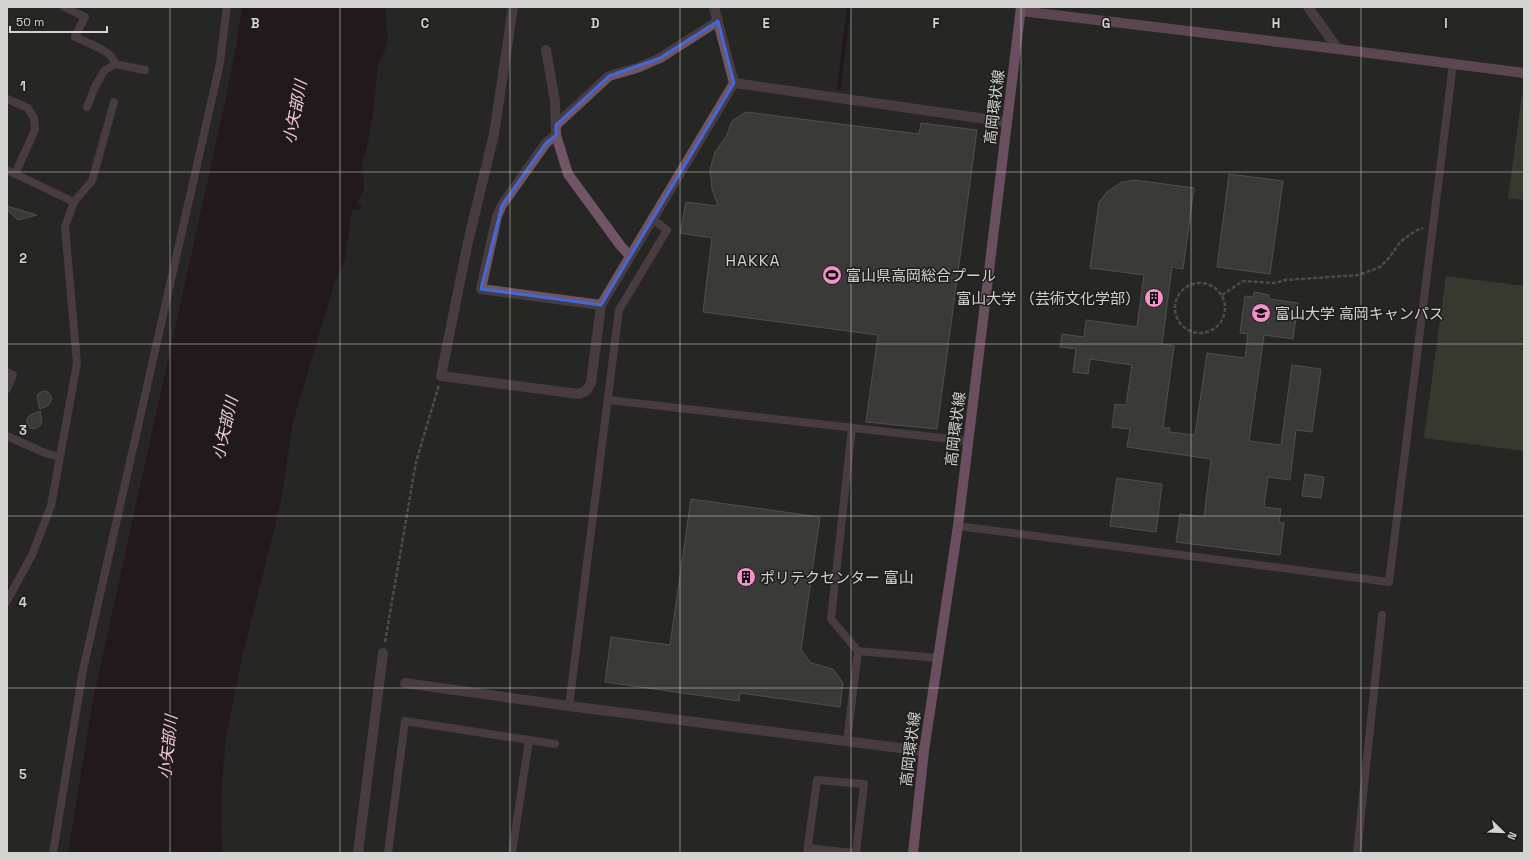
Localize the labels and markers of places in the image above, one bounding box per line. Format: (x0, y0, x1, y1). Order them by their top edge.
sports icon: 富山県高岡総合プール (821, 264, 843, 286)
place label: 富山県高岡総合プール (846, 266, 996, 285)
building icon: 富山大学 （芸術文化学部） (1143, 287, 1165, 309)
place label: 富山大学 （芸術文化学部） (956, 289, 1140, 308)
school or university icon: 富山大学 高岡キャンパス (1250, 302, 1272, 324)
place label: 富山大学 高岡キャンパス (1275, 304, 1444, 323)
building icon: ポリテクセンター 富山 (735, 566, 757, 588)
place label: ポリテクセンター 富山 (760, 568, 914, 587)

